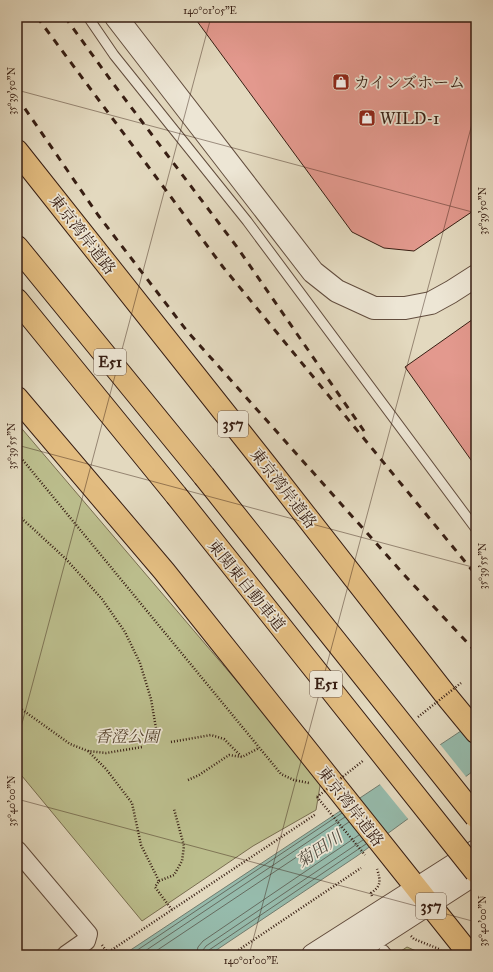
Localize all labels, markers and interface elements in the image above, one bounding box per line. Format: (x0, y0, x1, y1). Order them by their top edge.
text: 140°01'05"E (183, 5, 237, 17)
text: 35°39'50"N (6, 67, 18, 115)
shop icon: カインズホーム (331, 72, 351, 92)
place label: カインズホーム (354, 73, 465, 92)
shop icon: WILD-1 (357, 108, 377, 128)
place label: WILD-1 (380, 109, 439, 128)
text: 35°39'50"N (477, 187, 489, 235)
street label: 東京湾岸道路 (46, 191, 120, 278)
road number: E51 (94, 349, 126, 375)
road number: 357 (218, 411, 248, 437)
text: 35°39'55"N (6, 422, 18, 469)
street label: 東京湾岸道路 (247, 445, 321, 532)
street label: 東関東自動車道 (204, 536, 289, 635)
text: 35°39'55"N (477, 542, 489, 589)
road number: E51 (310, 671, 342, 697)
park label: 香澄公園 (95, 727, 162, 746)
street label: 東京湾岸道路 (314, 763, 388, 850)
text: 35°40'00"N (6, 775, 18, 826)
water label: 菊田川 (292, 825, 348, 872)
road number: 357 (416, 893, 446, 919)
text: 35°40'00"N (477, 895, 489, 946)
text: 140°01'00"E (224, 955, 278, 967)

